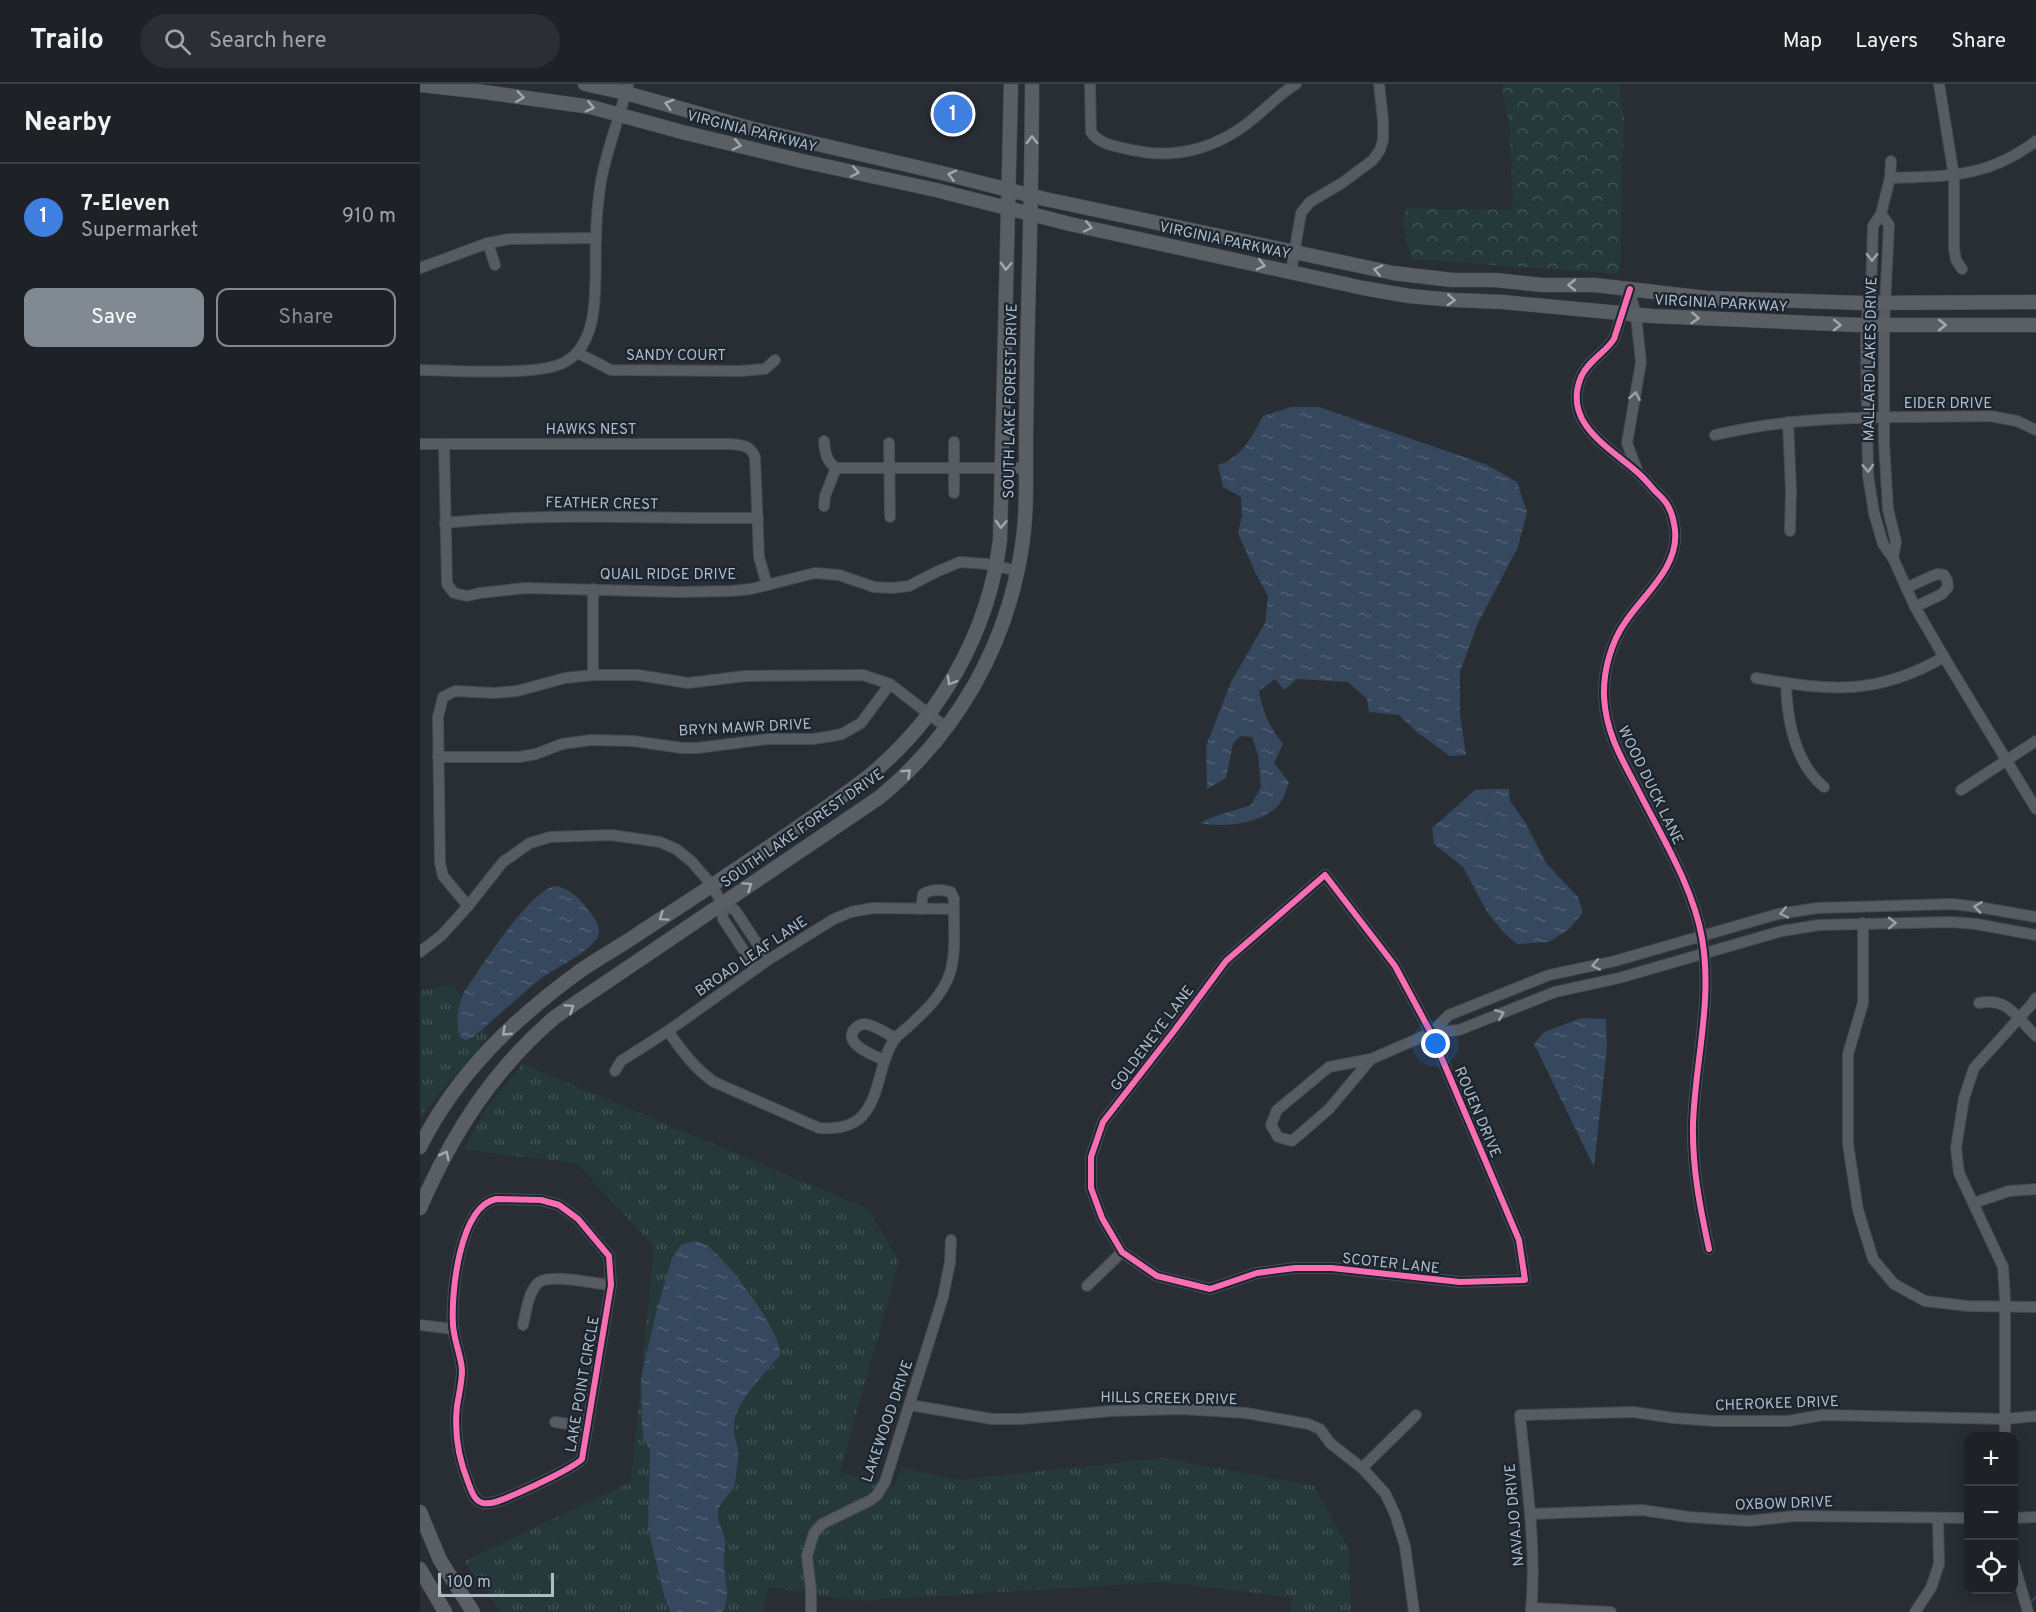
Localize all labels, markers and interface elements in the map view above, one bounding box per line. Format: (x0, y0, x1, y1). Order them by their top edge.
search box (140, 14, 560, 68)
text: Trailo (30, 23, 104, 59)
icon: search (161, 25, 194, 58)
text: Search here (209, 28, 326, 55)
text: Map (1783, 28, 1822, 55)
text: Layers (1855, 28, 1918, 55)
text: Share (1951, 28, 2006, 55)
one-way arrow (515, 91, 524, 103)
pin: 1 (934, 92, 972, 136)
one-way arrow (664, 99, 674, 112)
one-way arrow (584, 100, 594, 113)
text: Nearby (24, 107, 112, 140)
street label: VIRGINIA PARKWAY (684, 107, 819, 158)
one-way arrow (1026, 135, 1038, 144)
one-way arrow (731, 138, 741, 151)
one-way arrow (850, 165, 860, 178)
one-way arrow (947, 170, 957, 183)
text: 7-Eleven (81, 191, 170, 218)
text: 1 (40, 204, 48, 230)
text: 910 m (342, 204, 396, 230)
text: Supermarket (81, 218, 198, 244)
street label: VIRGINIA PARKWAY (1157, 218, 1292, 265)
one-way arrow (1083, 220, 1093, 233)
one-way arrow (1866, 253, 1878, 262)
one-way arrow (1255, 258, 1265, 271)
one-way arrow (1000, 262, 1013, 271)
one-way arrow (1373, 264, 1383, 277)
street label: MALLARD LAKES DRIVE (1861, 276, 1882, 442)
one-way arrow (1567, 279, 1576, 291)
button: Save (24, 288, 204, 347)
button: Share (216, 288, 396, 347)
street label: VIRGINIA PARKWAY (1654, 292, 1789, 318)
one-way arrow (1447, 293, 1456, 306)
street label: SOUTH LAKE FOREST DRIVE (1000, 303, 1023, 499)
one-way arrow (1690, 311, 1699, 324)
one-way arrow (1833, 319, 1842, 331)
one-way arrow (1938, 319, 1947, 331)
street label: SANDY COURT (626, 347, 726, 366)
one-way arrow (1628, 391, 1641, 401)
street label: EIDER DRIVE (1904, 395, 1992, 414)
street label: HAWKS NEST (546, 421, 636, 440)
one-way arrow (1861, 463, 1874, 472)
street label: FEATHER CREST (545, 494, 659, 515)
one-way arrow (995, 520, 1007, 529)
street label: QUAIL RIDGE DRIVE (600, 566, 736, 585)
one-way arrow (947, 675, 959, 685)
street label: BRYN MAWR DRIVE (678, 716, 812, 741)
street label: WOOD DUCK LANE (1613, 723, 1687, 848)
street label: SOUTH LAKE FOREST DRIVE (717, 765, 888, 893)
one-way arrow (900, 769, 910, 780)
one-way arrow (741, 882, 752, 893)
one-way arrow (1974, 901, 1983, 914)
one-way arrow (1779, 906, 1789, 919)
one-way arrow (659, 910, 670, 921)
street label: BROAD LEAF LANE (692, 913, 811, 1002)
one-way arrow (1888, 917, 1897, 929)
one-way arrow (1591, 958, 1601, 971)
street label: GOLDENEYE LANE (1107, 982, 1199, 1096)
one-way arrow (563, 1004, 574, 1015)
one-way arrow (1494, 1009, 1505, 1021)
one-way arrow (502, 1025, 512, 1036)
your location (1421, 1029, 1450, 1058)
street label: ROUEN DRIVE (1449, 1064, 1504, 1161)
one-way arrow (438, 1151, 449, 1162)
street label: SCOTER LANE (1341, 1250, 1441, 1279)
street label: LAKE POINT CIRCLE (562, 1315, 605, 1454)
street label: LAKEWOOD DRIVE (859, 1358, 918, 1485)
street label: HILLS CREEK DRIVE (1100, 1389, 1238, 1410)
street label: CHEROKEE DRIVE (1715, 1393, 1839, 1416)
map controls (1964, 1432, 2018, 1594)
button: + (1964, 1432, 2018, 1486)
street label: NAVAJO DRIVE (1502, 1463, 1529, 1567)
button: − (1964, 1486, 2018, 1540)
street label: OXBOW DRIVE (1735, 1493, 1833, 1516)
button: locate (1964, 1540, 2018, 1594)
scale bar (438, 1570, 554, 1598)
text: 100 m (447, 1573, 491, 1593)

